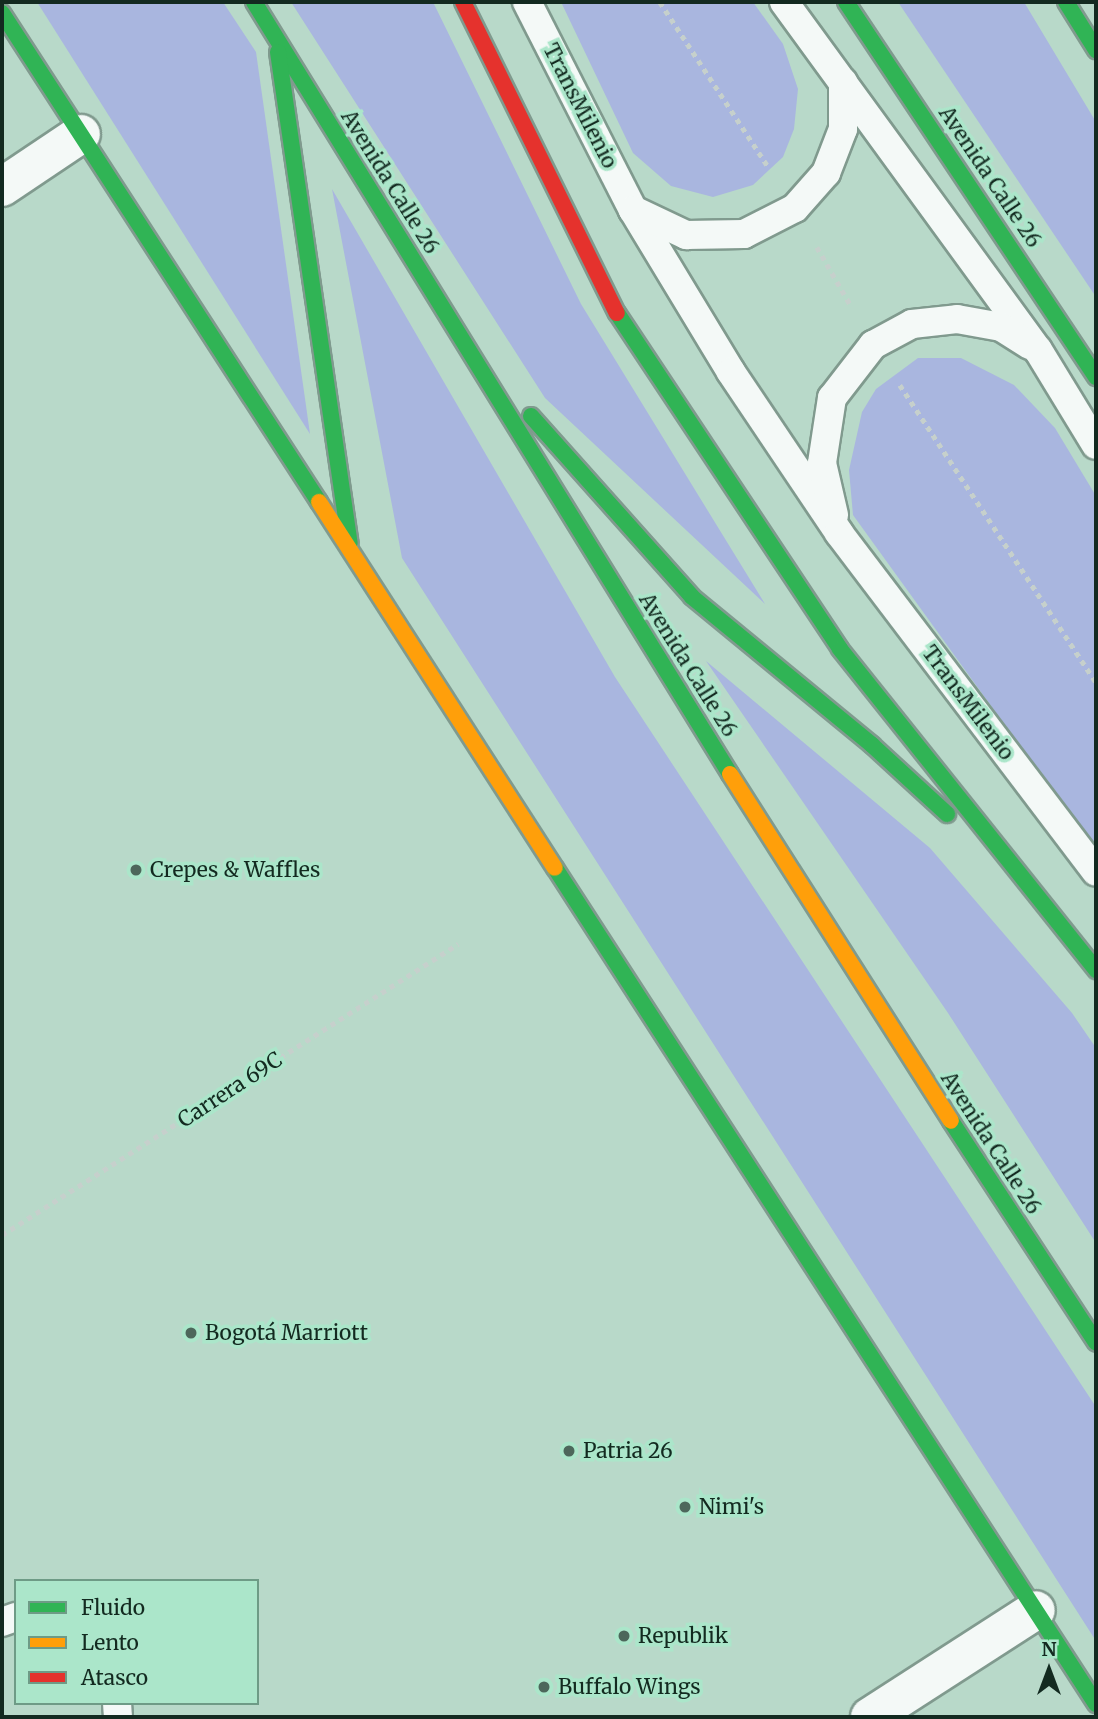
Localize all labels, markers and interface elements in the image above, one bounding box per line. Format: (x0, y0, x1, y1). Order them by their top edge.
street label: TransMilenio (538, 39, 622, 173)
street label: Avenida Calle 26 (933, 102, 1047, 252)
street label: Avenida Calle 26 (336, 105, 444, 259)
street label: Avenida Calle 26 (634, 588, 742, 742)
street label: TransMilenio (917, 641, 1019, 765)
place label: Crepes & Waffles (150, 857, 320, 883)
marker: Crepes & Waffles (128, 862, 144, 878)
street label: Carrera 69C (173, 1047, 287, 1133)
street label: Avenida Calle 26 (936, 1067, 1046, 1219)
place label: Bogotá Marriott (205, 1320, 368, 1346)
marker: Bogotá Marriott (183, 1325, 199, 1341)
place label: Patria 26 (583, 1438, 673, 1464)
marker: Patria 26 (561, 1443, 577, 1459)
place label: Nimi's (699, 1494, 764, 1520)
marker: Nimi's (677, 1499, 693, 1515)
legend (14, 1579, 259, 1705)
text: Fluido (81, 1594, 145, 1621)
place label: Republik (638, 1623, 728, 1649)
marker: Republik (616, 1628, 632, 1644)
text: Lento (81, 1629, 139, 1656)
north arrow (1014, 1635, 1084, 1705)
text: N (1041, 1637, 1057, 1661)
text: Atasco (81, 1664, 148, 1691)
place label: Buffalo Wings (558, 1674, 701, 1700)
marker: Buffalo Wings (536, 1679, 552, 1695)

